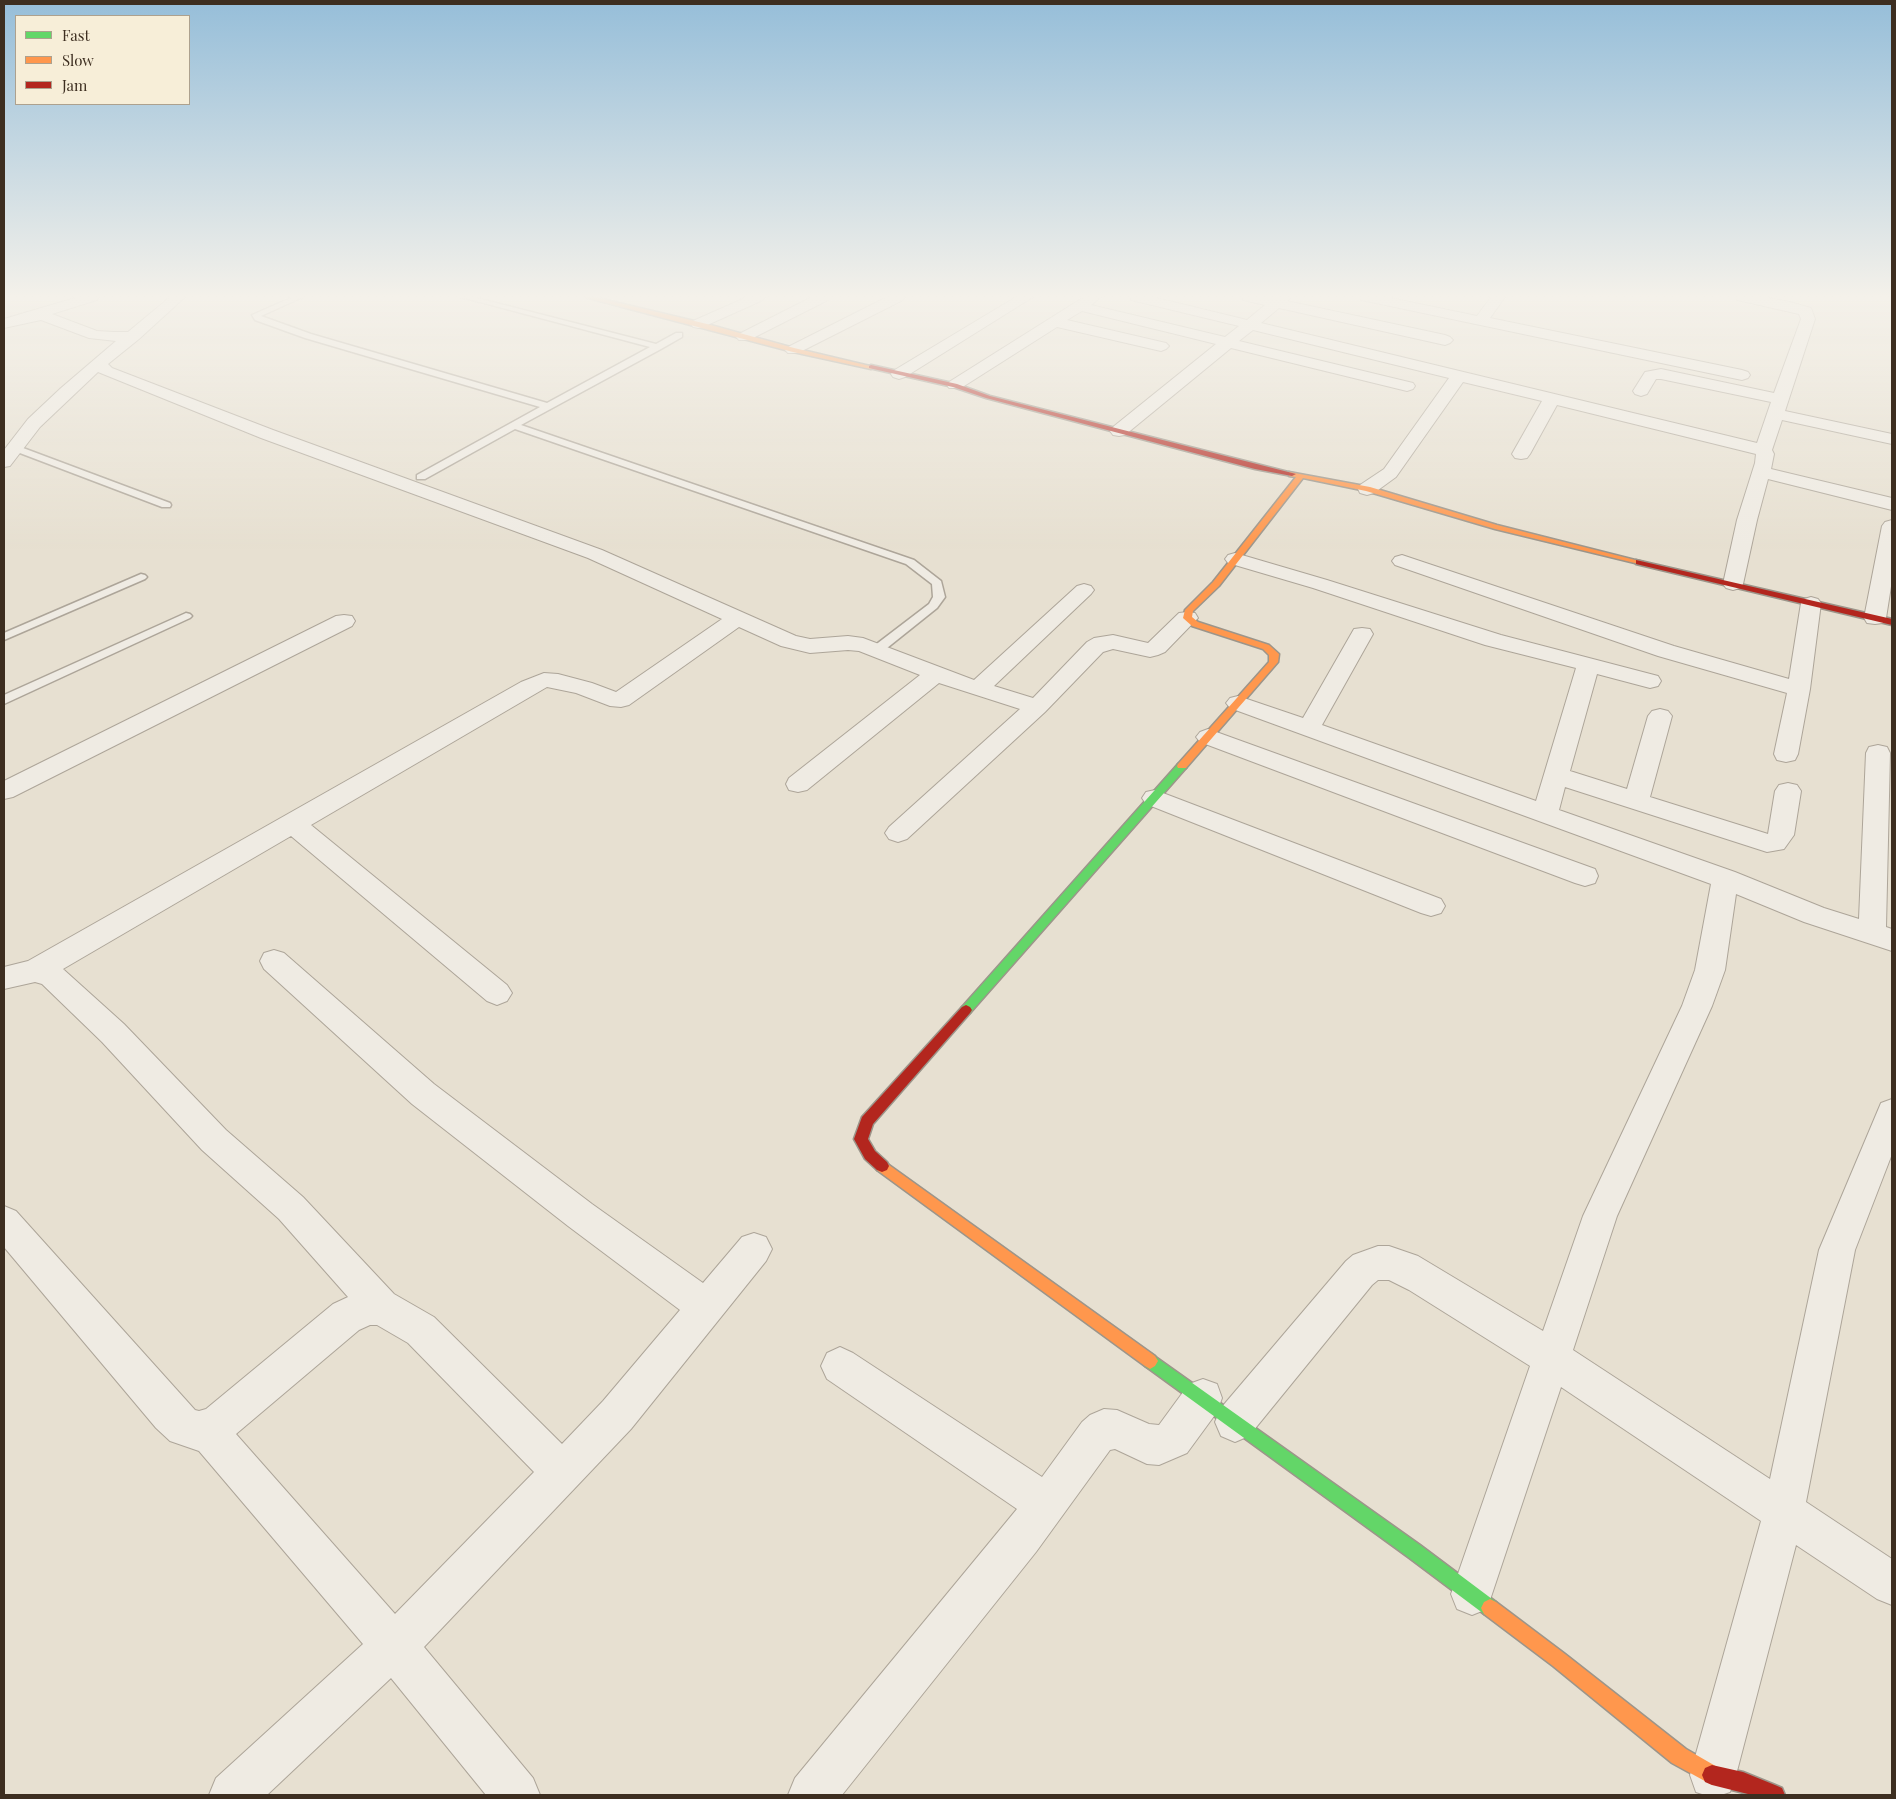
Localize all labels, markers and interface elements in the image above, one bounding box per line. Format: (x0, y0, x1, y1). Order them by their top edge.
legend (15, 15, 190, 105)
text: Fast (62, 25, 90, 45)
text: Slow (62, 50, 94, 70)
text: Jam (62, 75, 87, 95)

